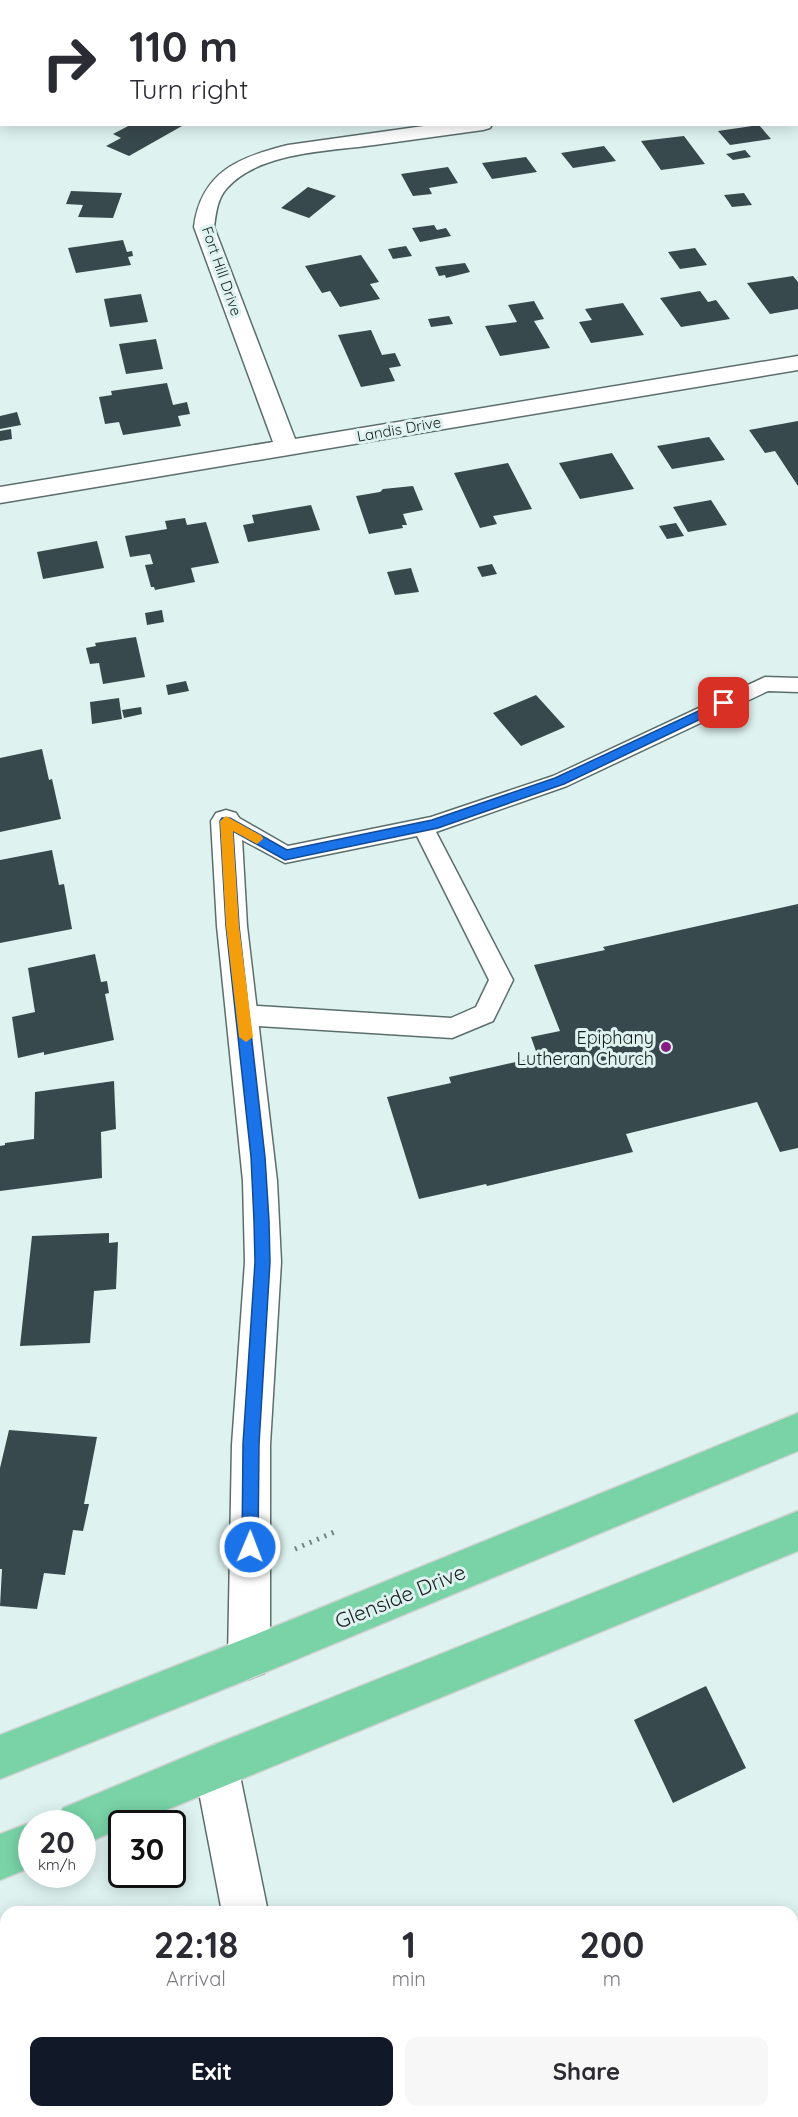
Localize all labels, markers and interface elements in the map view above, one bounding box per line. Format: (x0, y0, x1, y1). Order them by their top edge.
text: 110 m (129, 20, 238, 73)
icon: right (30, 24, 108, 102)
text: Turn right (129, 72, 248, 106)
street label: Fort Hill Drive (198, 224, 246, 318)
street label: Landis Drive (355, 412, 443, 446)
pin (698, 677, 749, 728)
icon: arrive (707, 686, 740, 719)
place label: Epiphany Lutheran Church (516, 1026, 654, 1070)
marker: Epiphany Lutheran Church (659, 1040, 673, 1054)
position arrow (218, 1515, 282, 1579)
street label: Glenside Drive (331, 1558, 469, 1634)
speed limit sign: 30 (108, 1810, 186, 1888)
text: 20 (39, 1823, 75, 1861)
text: km/h (38, 1855, 76, 1874)
text: 22:18 (154, 1922, 238, 1967)
text: 1 (402, 1922, 416, 1967)
text: 200 (580, 1922, 644, 1967)
text: Arrival (166, 1966, 226, 1991)
text: min (392, 1966, 426, 1991)
text: m (603, 1966, 621, 1991)
button: Exit (30, 2037, 393, 2106)
button: Share (405, 2037, 768, 2106)

